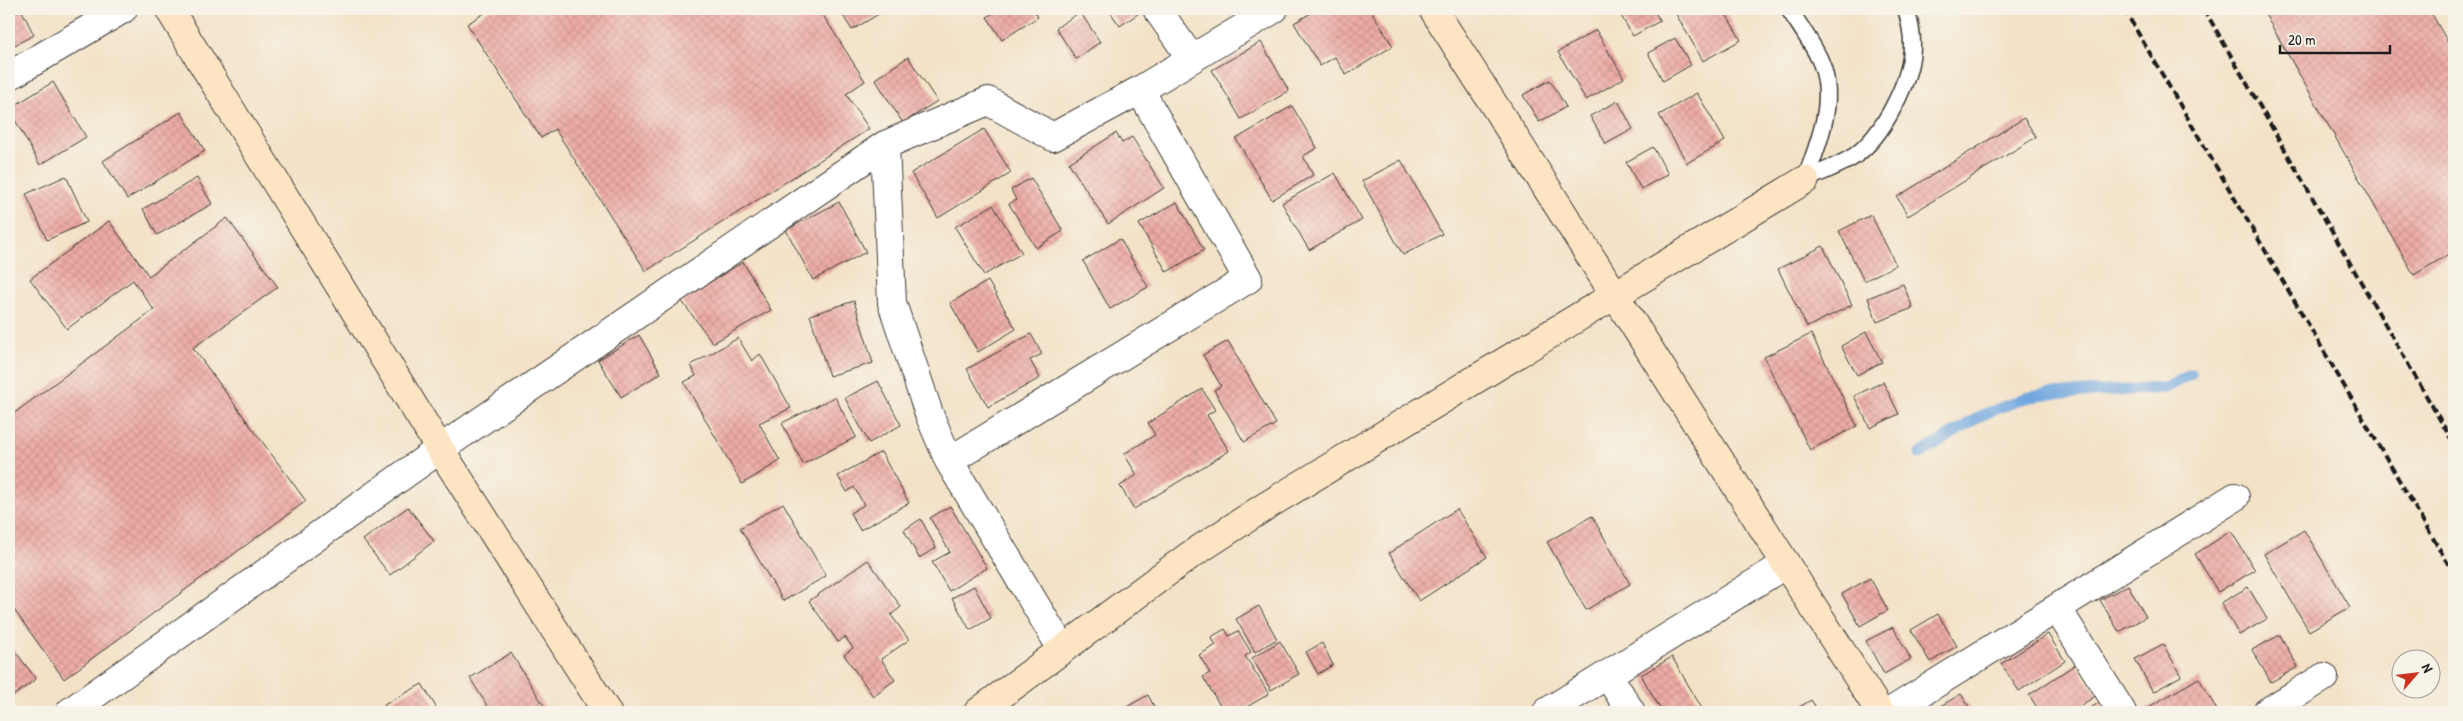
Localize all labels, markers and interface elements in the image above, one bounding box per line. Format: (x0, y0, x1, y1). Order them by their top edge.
scale bar (2280, 22, 2390, 54)
text: 20 m (2288, 29, 2315, 50)
north arrow (2390, 648, 2440, 698)
text: N (2418, 660, 2438, 676)

